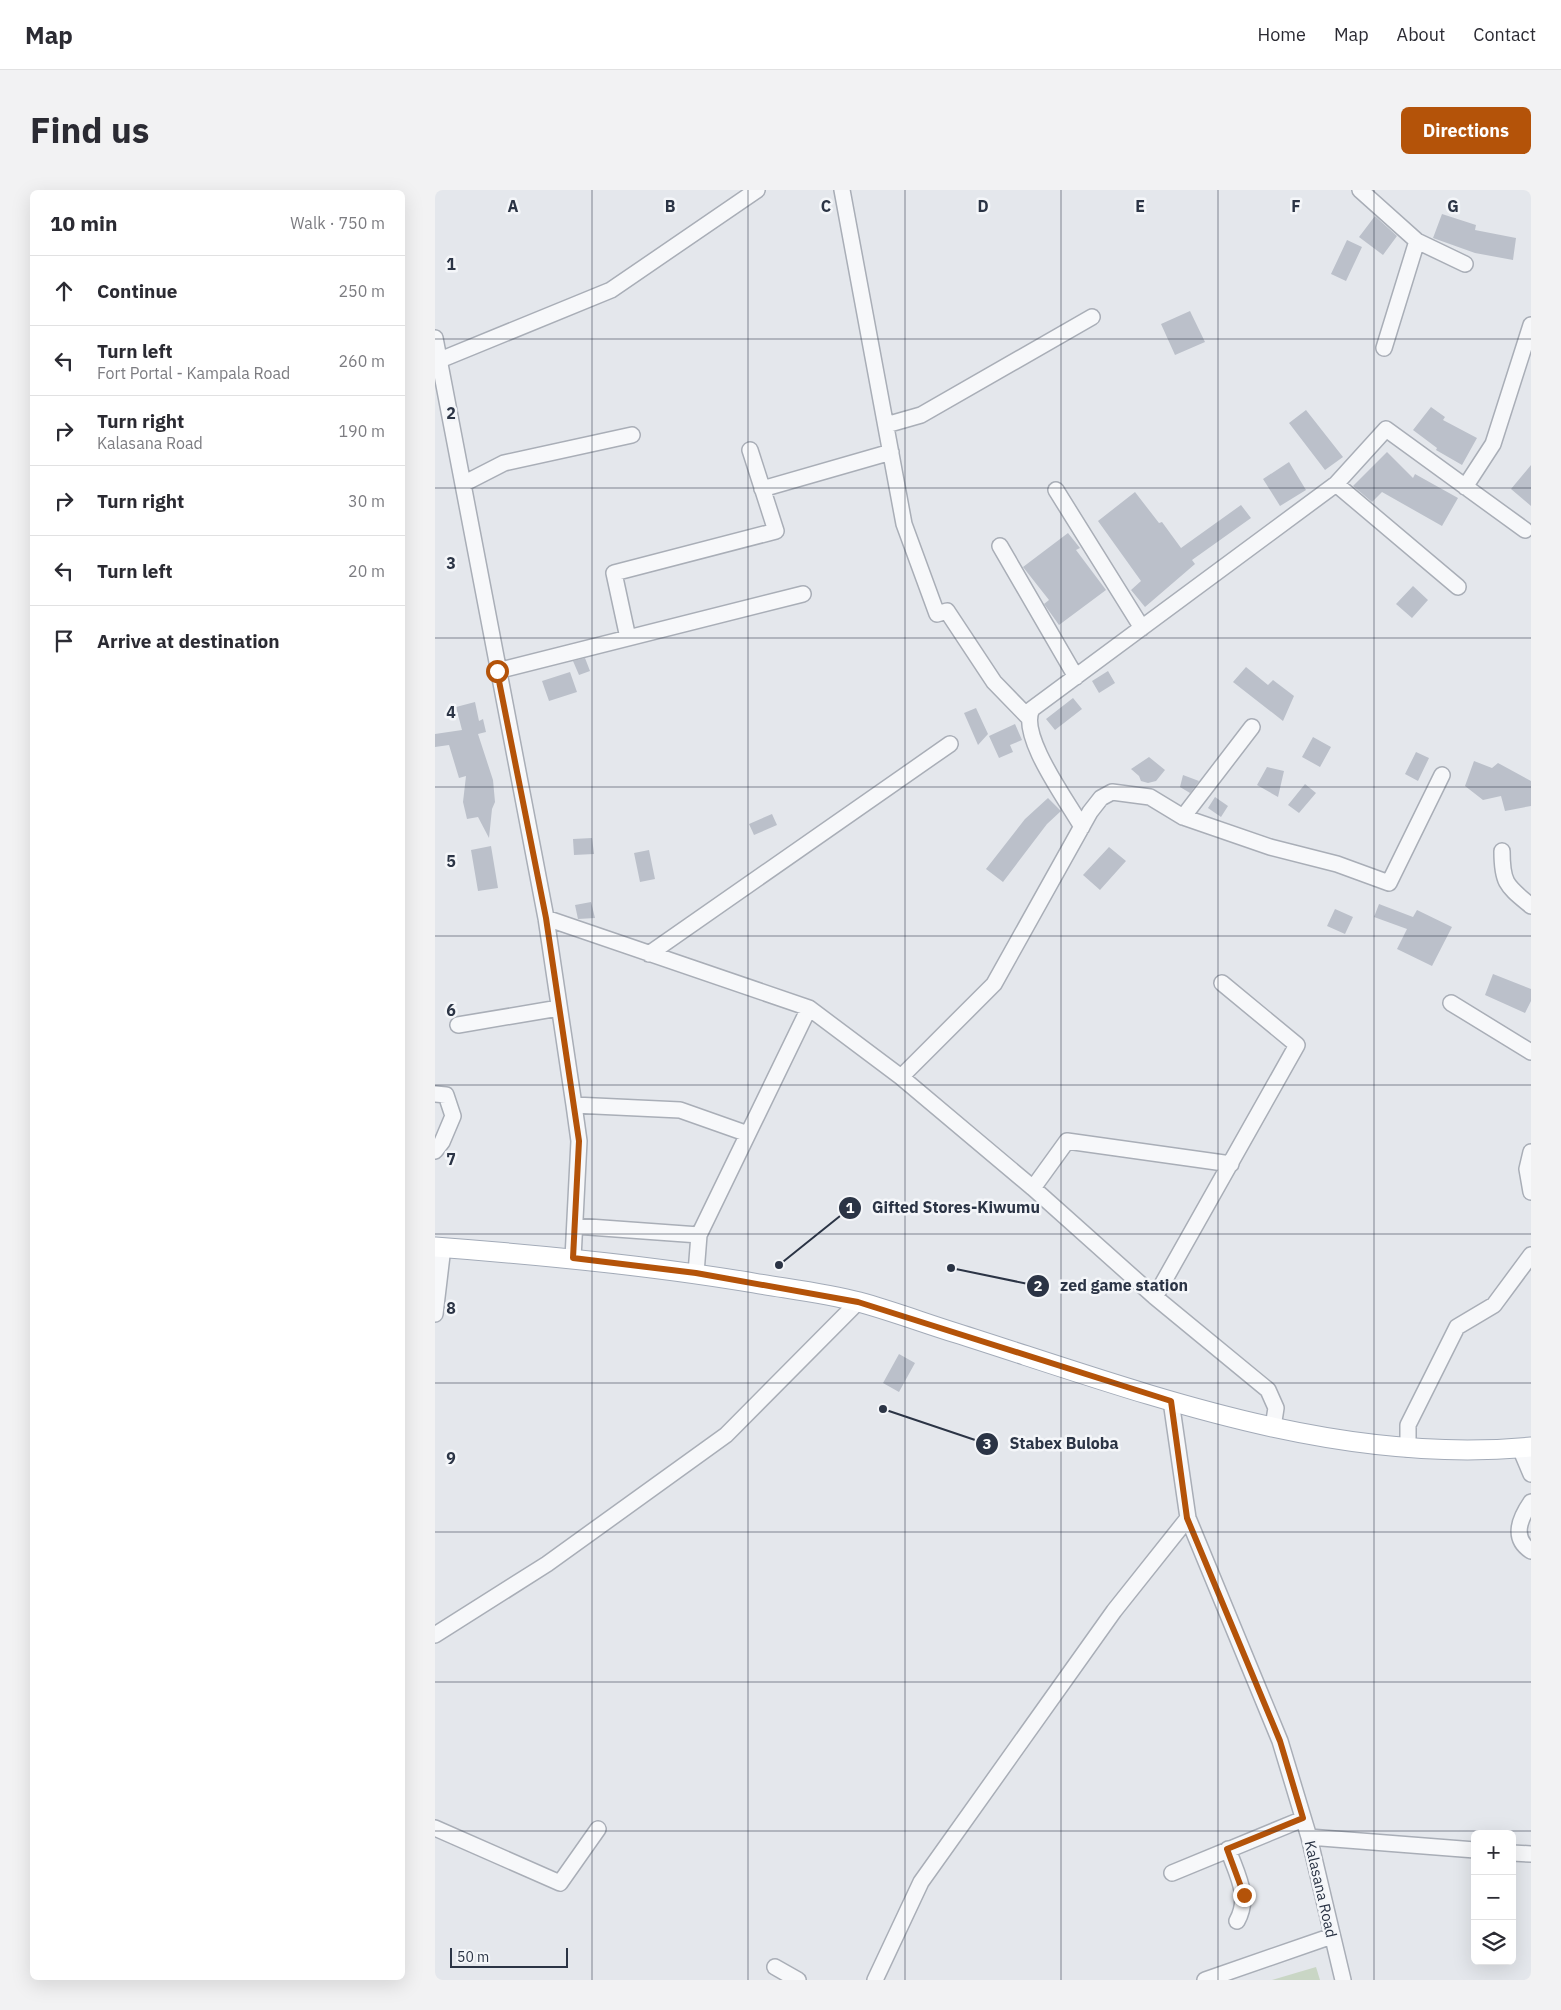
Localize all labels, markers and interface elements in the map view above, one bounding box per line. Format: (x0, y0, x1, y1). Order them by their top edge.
text: Map (25, 19, 73, 51)
text: Home (1258, 23, 1306, 46)
text: Map (1334, 23, 1369, 46)
text: About (1397, 23, 1445, 46)
text: Contact (1473, 23, 1536, 46)
text: Find us (30, 107, 149, 153)
button: Directions (1401, 107, 1531, 154)
text: A (508, 196, 519, 216)
text: B (665, 196, 676, 216)
text: C (821, 196, 831, 216)
text: D (977, 196, 989, 216)
text: E (1135, 196, 1145, 216)
text: F (1291, 196, 1301, 216)
text: G (1447, 196, 1459, 216)
text: 10 min (50, 209, 117, 237)
text: Walk · 750 m (290, 213, 385, 233)
text: 1 (446, 254, 456, 274)
icon: ahead (50, 277, 78, 305)
text: Continue (97, 279, 177, 303)
text: 250 m (338, 281, 385, 301)
text: Turn left (97, 339, 173, 363)
icon: left (50, 347, 78, 375)
text: 260 m (338, 351, 385, 371)
text: Fort Portal - Kampala Road (97, 363, 290, 383)
text: 2 (446, 403, 456, 423)
text: Turn right (97, 409, 184, 433)
icon: right (50, 417, 78, 445)
text: 190 m (338, 421, 385, 441)
text: Kalasana Road (97, 433, 203, 453)
icon: right (50, 487, 78, 515)
text: Turn right (97, 489, 184, 513)
text: 30 m (348, 491, 385, 511)
text: 3 (446, 553, 456, 573)
icon: left (50, 557, 78, 585)
text: Turn left (97, 559, 173, 583)
text: 20 m (348, 561, 385, 581)
icon: arrive (50, 627, 78, 655)
text: Arrive at destination (97, 629, 280, 653)
route start (486, 660, 509, 683)
text: 4 (446, 702, 456, 722)
text: 5 (446, 851, 456, 871)
text: 6 (446, 1000, 456, 1020)
text: 7 (446, 1149, 456, 1169)
callout: Gifted Stores-Kiwumu (838, 1192, 1050, 1223)
text: Gifted Stores-Kiwumu (872, 1197, 1040, 1217)
text: 1 (845, 1198, 855, 1217)
callout: zed game station (1025, 1270, 1198, 1301)
text: zed game station (1060, 1275, 1188, 1295)
text: 2 (1033, 1276, 1043, 1295)
text: 8 (446, 1298, 456, 1318)
callout: Stabex Buloba (974, 1428, 1129, 1459)
text: Stabex Buloba (1009, 1433, 1119, 1453)
text: 3 (982, 1434, 992, 1453)
text: 9 (446, 1448, 456, 1468)
map controls (1471, 1830, 1516, 1965)
button: + (1471, 1830, 1516, 1875)
street label: Kalasana Road (1301, 1839, 1341, 1939)
button: − (1471, 1875, 1516, 1920)
route end (1233, 1884, 1256, 1907)
button: layers (1471, 1920, 1516, 1965)
scale bar (450, 1945, 567, 1968)
text: 50 m (457, 1948, 489, 1966)

